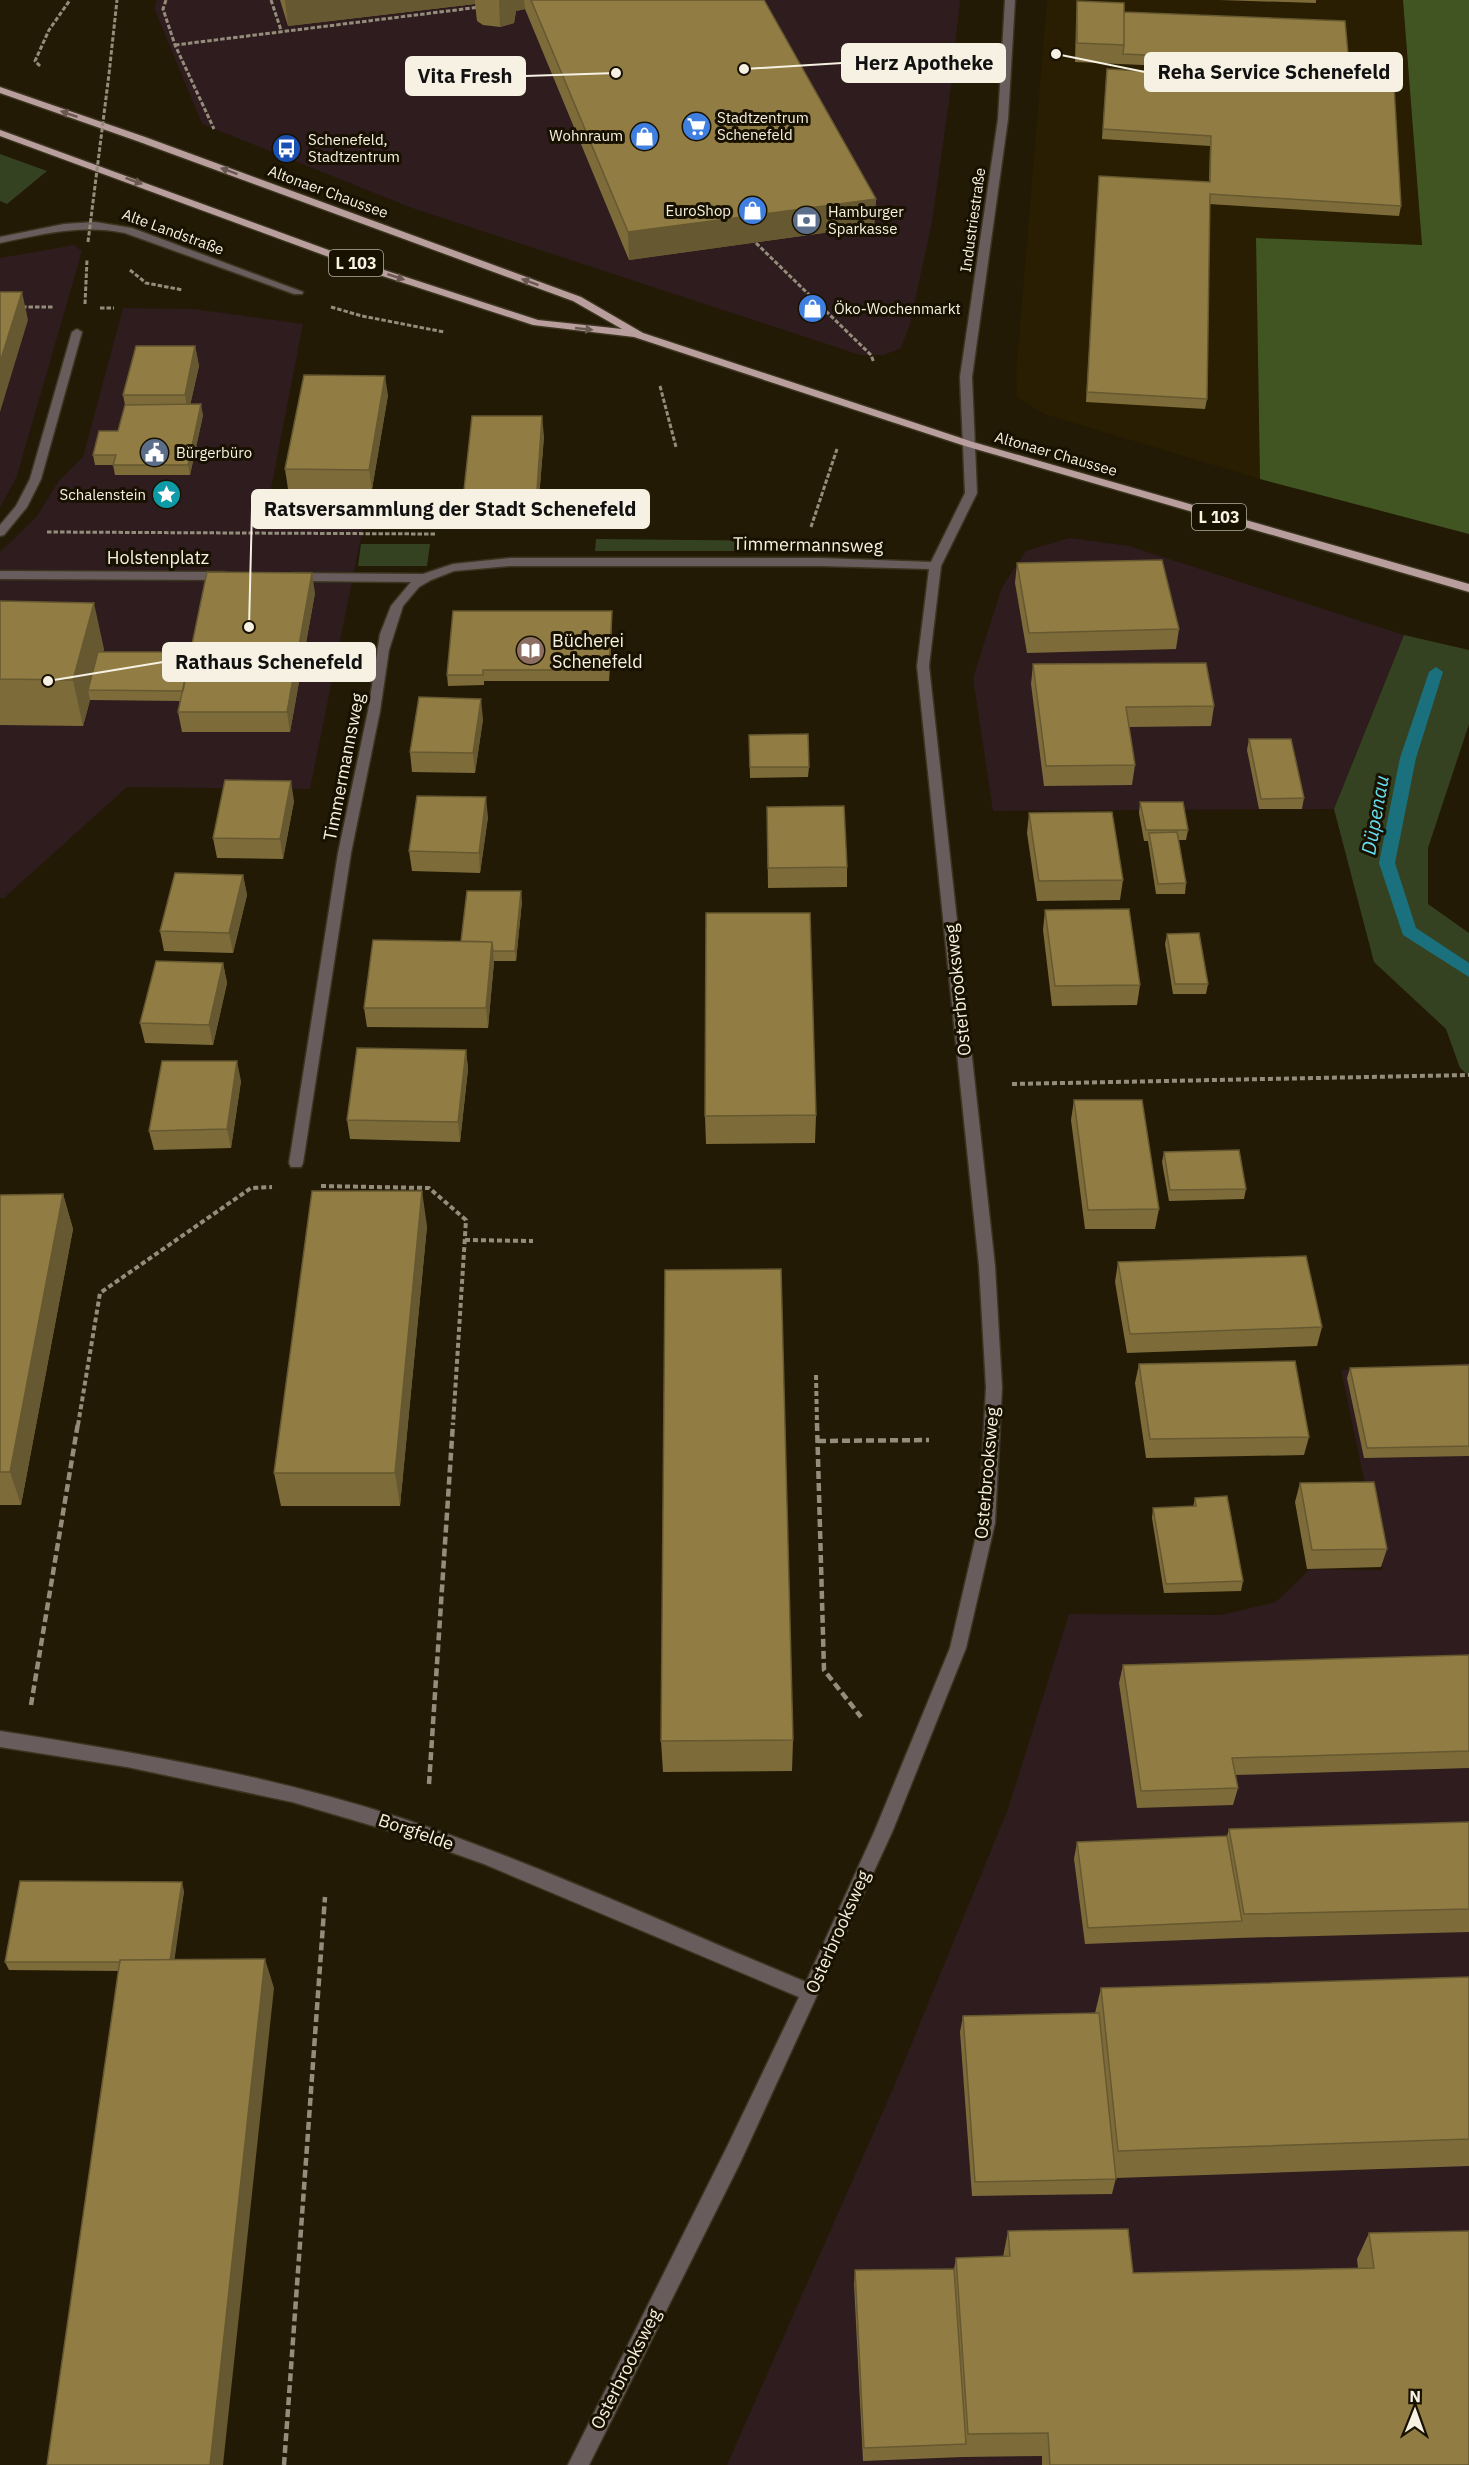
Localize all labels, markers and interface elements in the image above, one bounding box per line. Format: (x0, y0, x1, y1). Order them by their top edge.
callout: Herz Apotheke (842, 44, 1005, 82)
text: Herz Apotheke (855, 49, 993, 76)
callout: Reha Service Schenefeld (1145, 53, 1402, 91)
callout: Vita Fresh (406, 57, 525, 95)
text: Reha Service Schenefeld (1158, 58, 1390, 85)
text: Vita Fresh (418, 62, 512, 89)
one-way arrow (59, 108, 77, 118)
place label: Stadtzentrum Schenefeld (717, 108, 809, 144)
supermarket icon: Stadtzentrum Schenefeld (680, 111, 712, 143)
shop icon: Wohnraum (628, 120, 660, 152)
place label: Wohnraum (549, 126, 623, 145)
place label: Schenefeld, Stadtzentrum (308, 130, 400, 166)
bus stop icon: Schenefeld, Stadtzentrum (271, 133, 303, 165)
street label: Altonaer Chaussee (266, 161, 391, 222)
one-way arrow (220, 166, 238, 176)
street label: Industriestraße (956, 166, 989, 273)
one-way arrow (125, 177, 143, 187)
shop icon: EuroShop (736, 195, 768, 227)
place label: EuroShop (666, 201, 731, 220)
place label: Hamburger Sparkasse (828, 202, 904, 238)
street label: Alte Landstraße (120, 204, 227, 259)
bank icon: Hamburger Sparkasse (791, 205, 823, 237)
road number: L 103 (329, 250, 383, 276)
one-way arrow (388, 273, 406, 282)
one-way arrow (521, 277, 539, 287)
shop icon: Öko-Wochenmarkt (797, 293, 829, 325)
place label: Öko-Wochenmarkt (834, 299, 961, 318)
one-way arrow (574, 324, 593, 333)
street label: Altonaer Chaussee (993, 427, 1120, 480)
public building icon: Bürgerbüro (139, 437, 171, 469)
place label: Bürgerbüro (176, 443, 252, 462)
place icon: Schalenstein (151, 479, 183, 511)
place label: Schalenstein (59, 485, 146, 504)
callout: Ratsversammlung der Stadt Schenefeld (252, 490, 649, 528)
text: Ratsversammlung der Stadt Schenefeld (264, 495, 636, 522)
road number: L 103 (1192, 504, 1246, 530)
street label: Timmermannsweg (733, 532, 884, 557)
street label: Holstenplatz (107, 546, 209, 569)
place label: Bücherei Schenefeld (552, 629, 643, 673)
library icon: Bücherei Schenefeld (515, 635, 547, 667)
callout: Rathaus Schenefeld (163, 643, 375, 681)
text: Rathaus Schenefeld (175, 648, 363, 675)
street label: Timmermannsweg (318, 691, 369, 843)
water label: Düpenau (1354, 773, 1395, 857)
street label: Osterbrooksweg (939, 923, 976, 1057)
street label: Osterbrooksweg (969, 1406, 1004, 1540)
street label: Borgfelde (375, 1808, 457, 1855)
street label: Osterbrooksweg (800, 1866, 875, 1997)
street label: Osterbrooksweg (585, 2304, 666, 2433)
north arrow (1385, 2381, 1445, 2441)
text: N (1409, 2386, 1421, 2406)

